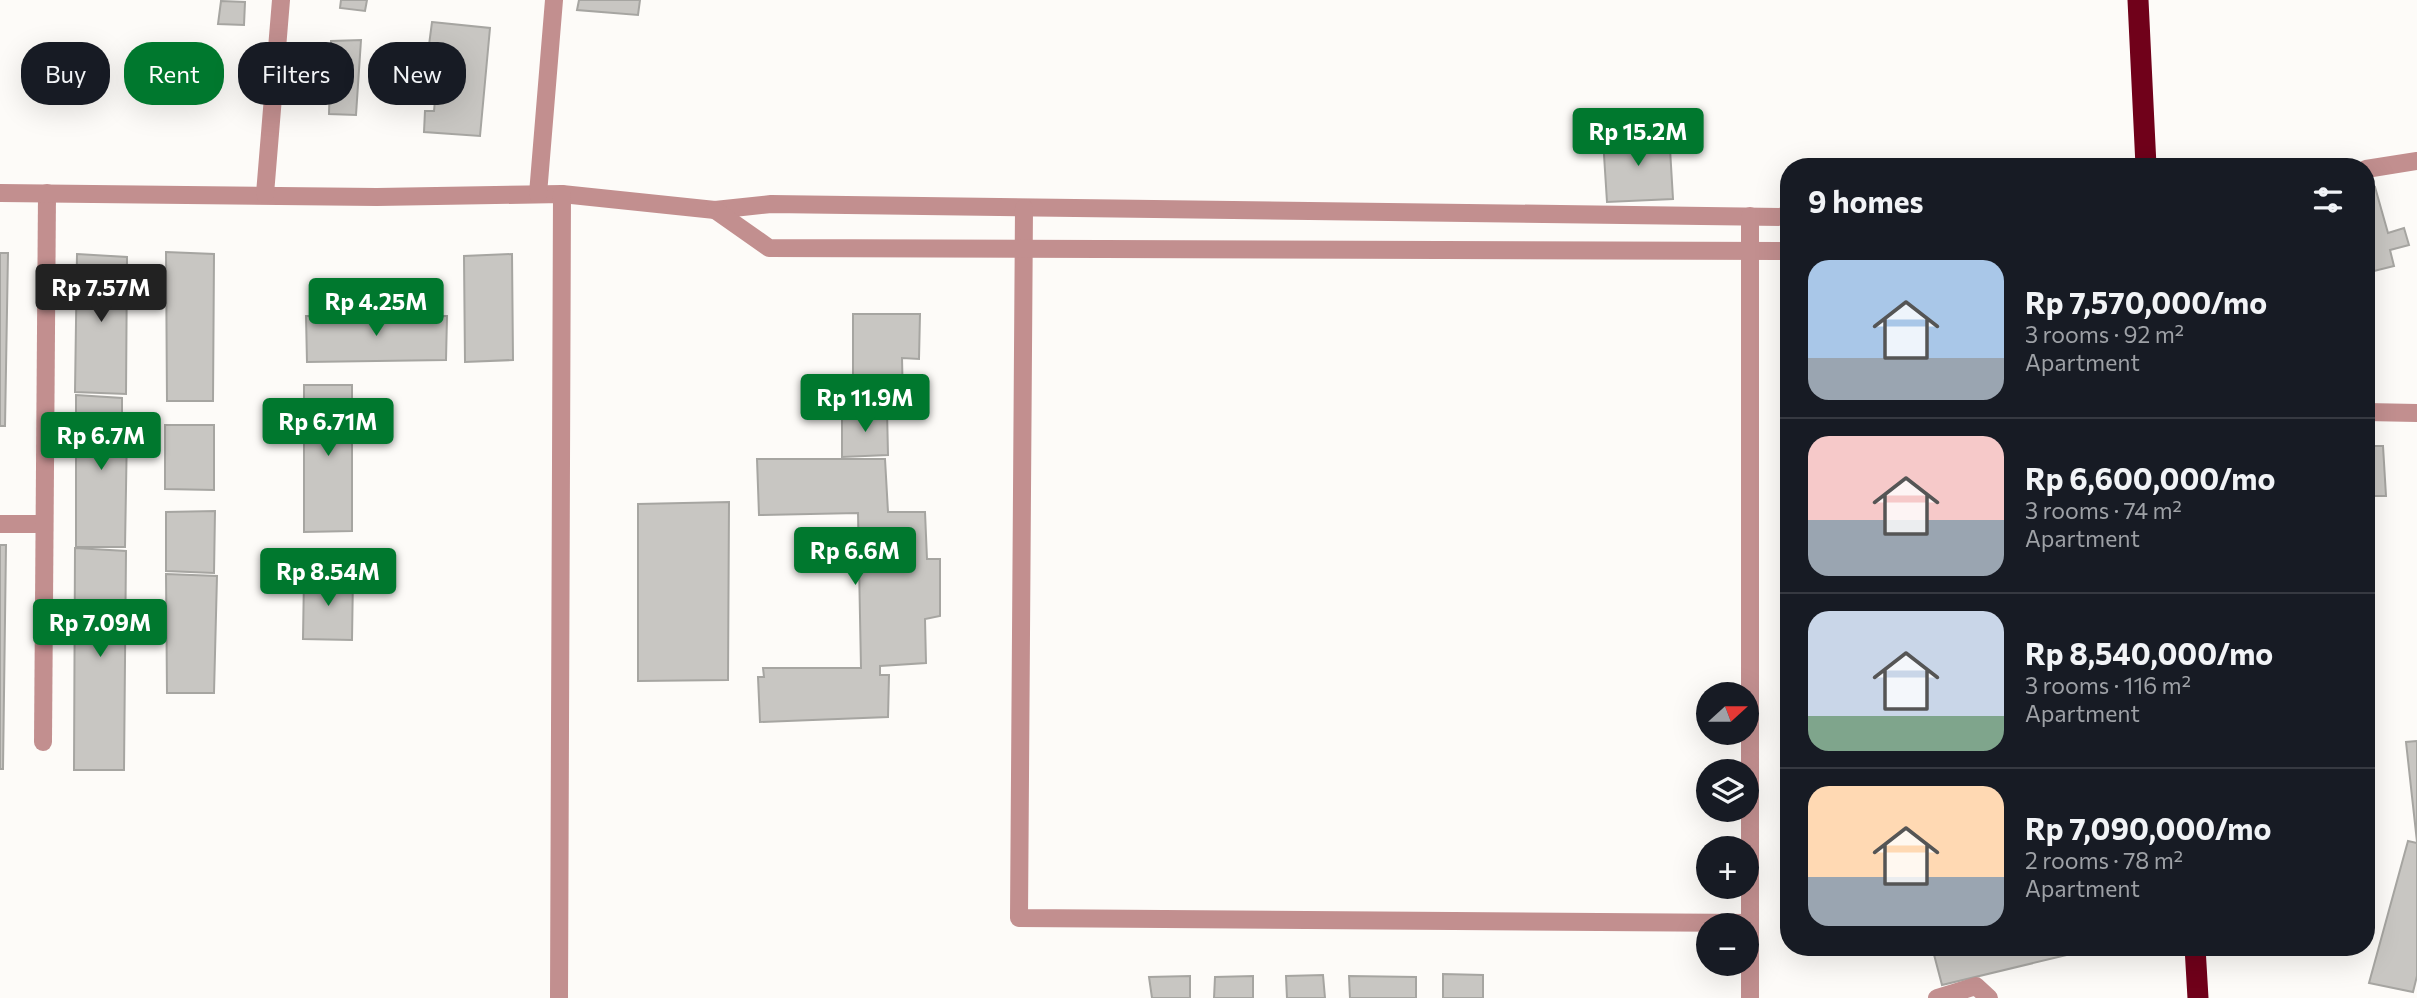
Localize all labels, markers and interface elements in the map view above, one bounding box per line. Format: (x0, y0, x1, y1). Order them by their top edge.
chip: Buy (21, 42, 110, 105)
chip: Rent (124, 42, 224, 105)
chip: Filters (238, 42, 354, 105)
chip: New (368, 42, 466, 105)
pin: Rp 15.2M (1566, 108, 1710, 168)
text: Rp 15.2M (1589, 117, 1687, 145)
icon: filters (2309, 181, 2347, 219)
text: 9 homes (1808, 182, 1923, 219)
pin: Rp 7.57M (29, 264, 173, 324)
text: Rp 7.57M (51, 273, 151, 301)
pin: Rp 4.25M (304, 278, 448, 338)
text: Rp 7,570,000/mo (2025, 283, 2267, 320)
text: Rp 4.25M (325, 287, 427, 315)
icon: home (1864, 288, 1948, 372)
text: 3 rooms · 92 m² (2025, 320, 2184, 348)
text: Apartment (2025, 348, 2140, 376)
pin: Rp 11.9M (793, 374, 937, 434)
text: Rp 11.9M (817, 383, 913, 411)
pin: Rp 6.71M (256, 398, 400, 458)
text: Rp 6.71M (279, 407, 377, 435)
pin: Rp 6.7M (36, 412, 166, 472)
text: Rp 6.7M (57, 421, 145, 449)
text: Rp 6,600,000/mo (2025, 459, 2275, 496)
icon: home (1864, 464, 1948, 548)
text: 3 rooms · 74 m² (2025, 496, 2182, 524)
text: Apartment (2025, 524, 2140, 552)
pin: Rp 6.6M (790, 528, 920, 587)
text: Rp 6.6M (810, 536, 900, 564)
pin: Rp 8.54M (256, 548, 400, 608)
text: Rp 8.54M (276, 557, 380, 585)
pin: Rp 7.09M (28, 600, 172, 659)
text: Rp 7.09M (49, 608, 151, 636)
text: Rp 8,540,000/mo (2025, 634, 2273, 671)
icon: home (1864, 639, 1948, 723)
text: 3 rooms · 116 m² (2025, 671, 2191, 699)
north arrow (1696, 682, 1759, 746)
map controls (1696, 682, 1759, 976)
text: Apartment (2025, 699, 2140, 727)
button: layers (1696, 759, 1759, 822)
text: Rp 7,090,000/mo (2025, 809, 2271, 846)
icon: home (1864, 814, 1948, 898)
button: + (1696, 836, 1759, 899)
text: 2 rooms · 78 m² (2025, 846, 2183, 874)
text: Apartment (2025, 874, 2140, 902)
button: − (1696, 913, 1759, 976)

